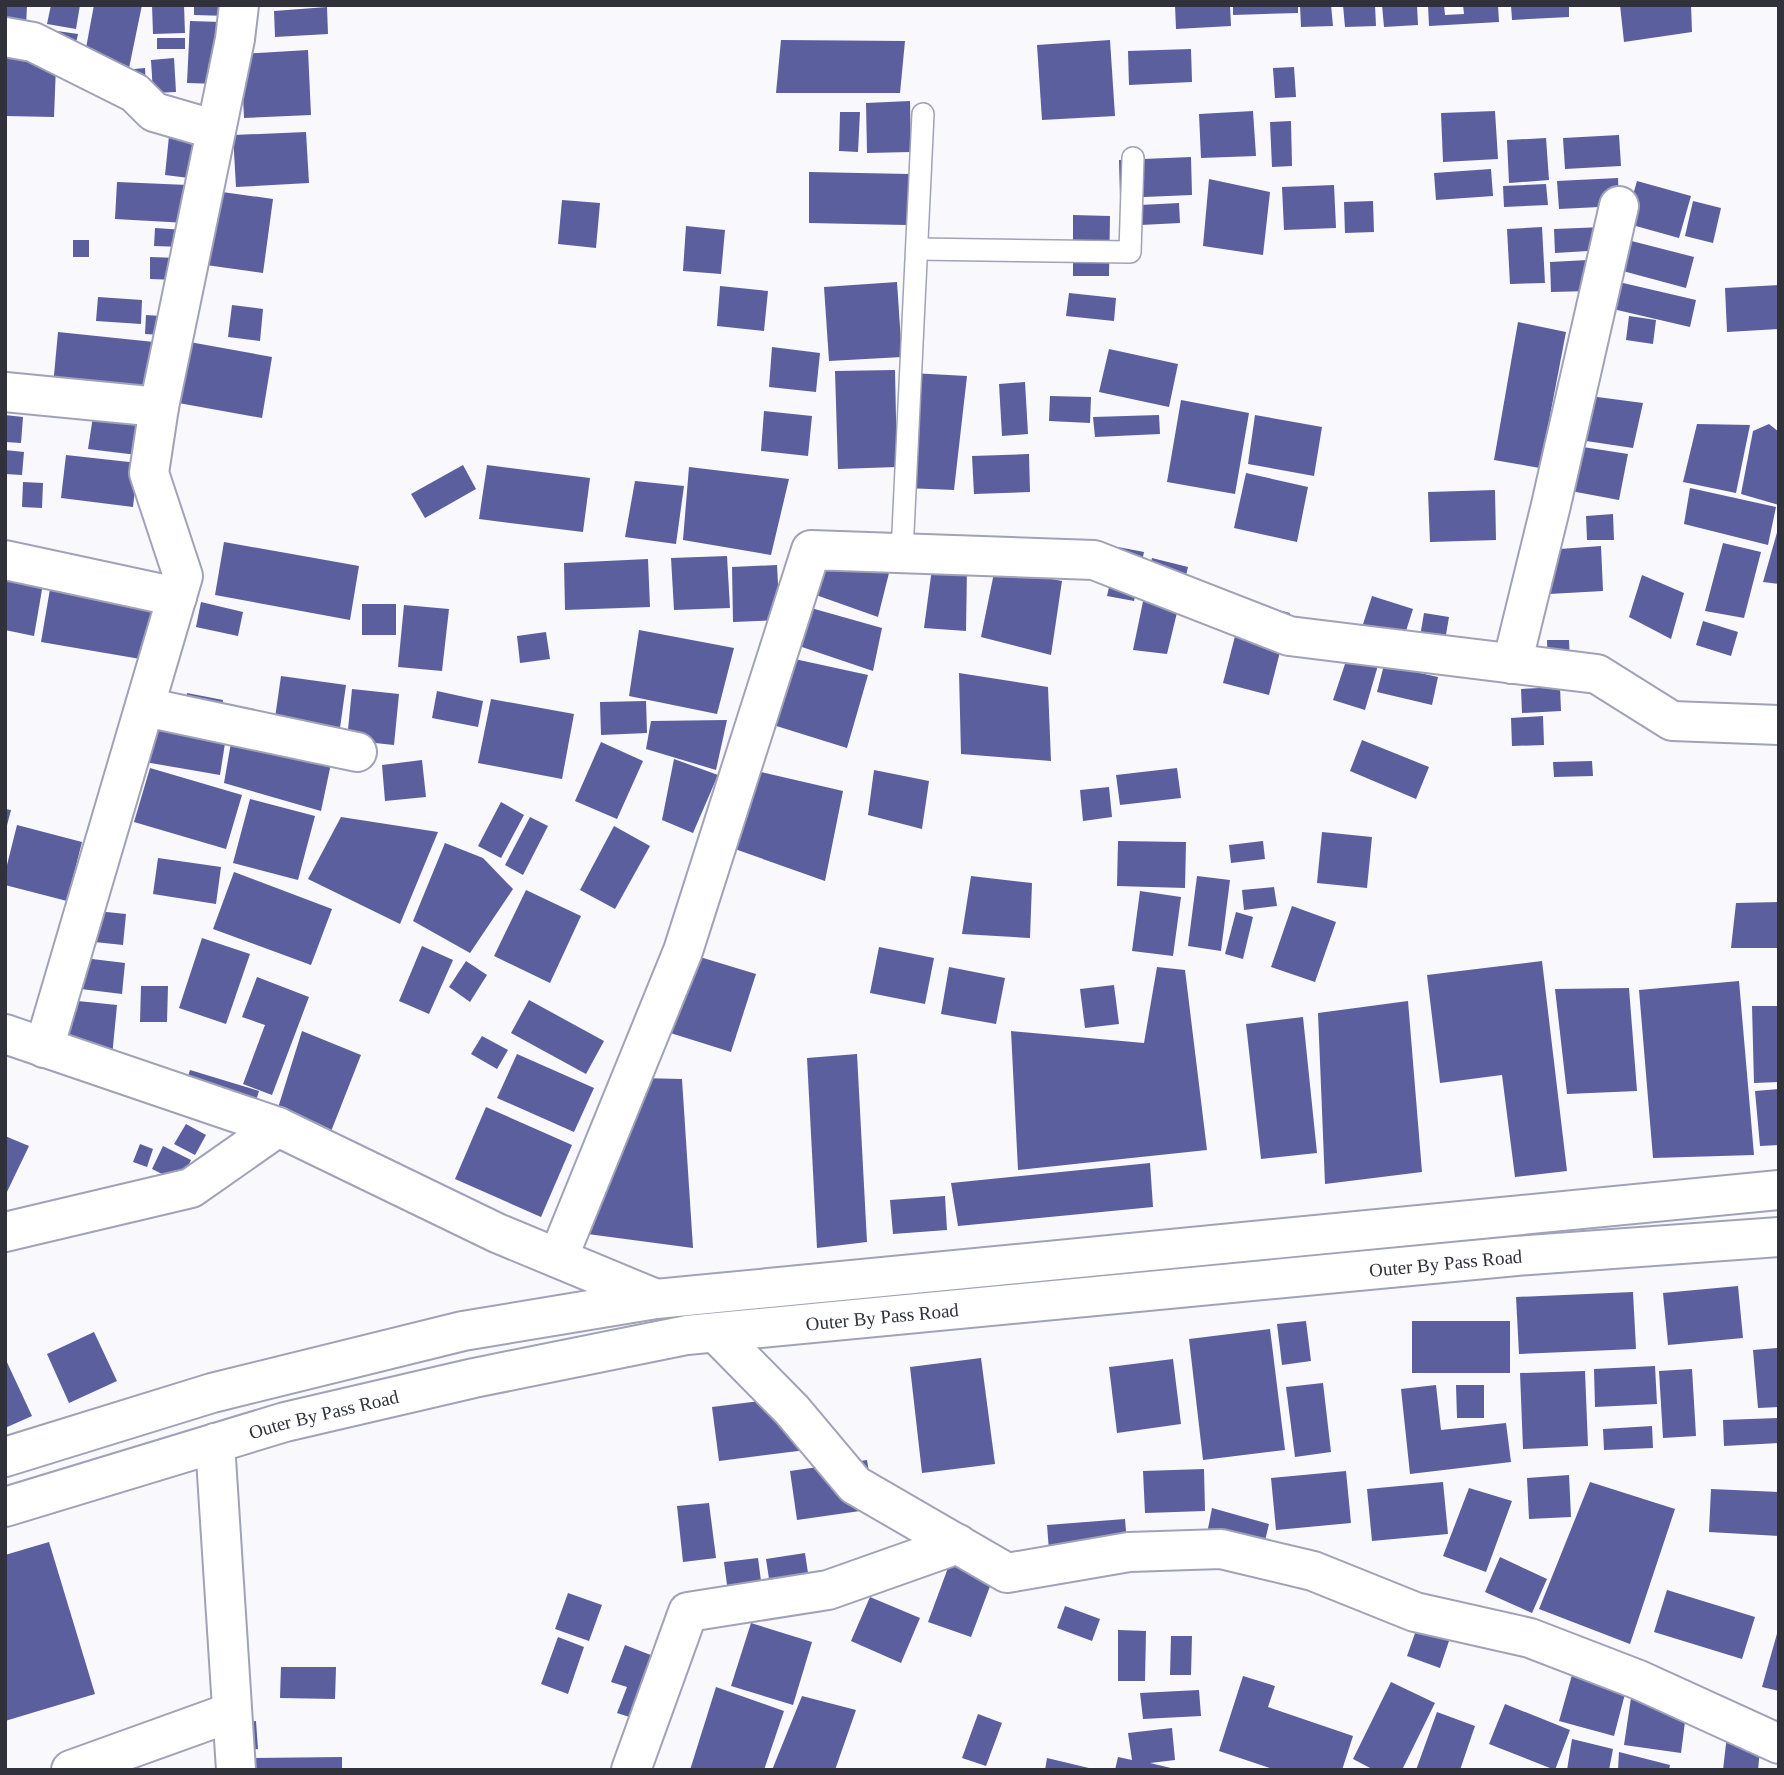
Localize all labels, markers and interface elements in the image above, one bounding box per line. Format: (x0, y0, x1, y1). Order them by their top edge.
street label: Outer By Pass Road (1368, 1246, 1523, 1281)
street label: Outer By Pass Road (805, 1299, 960, 1335)
street label: Outer By Pass Road (246, 1386, 401, 1443)

